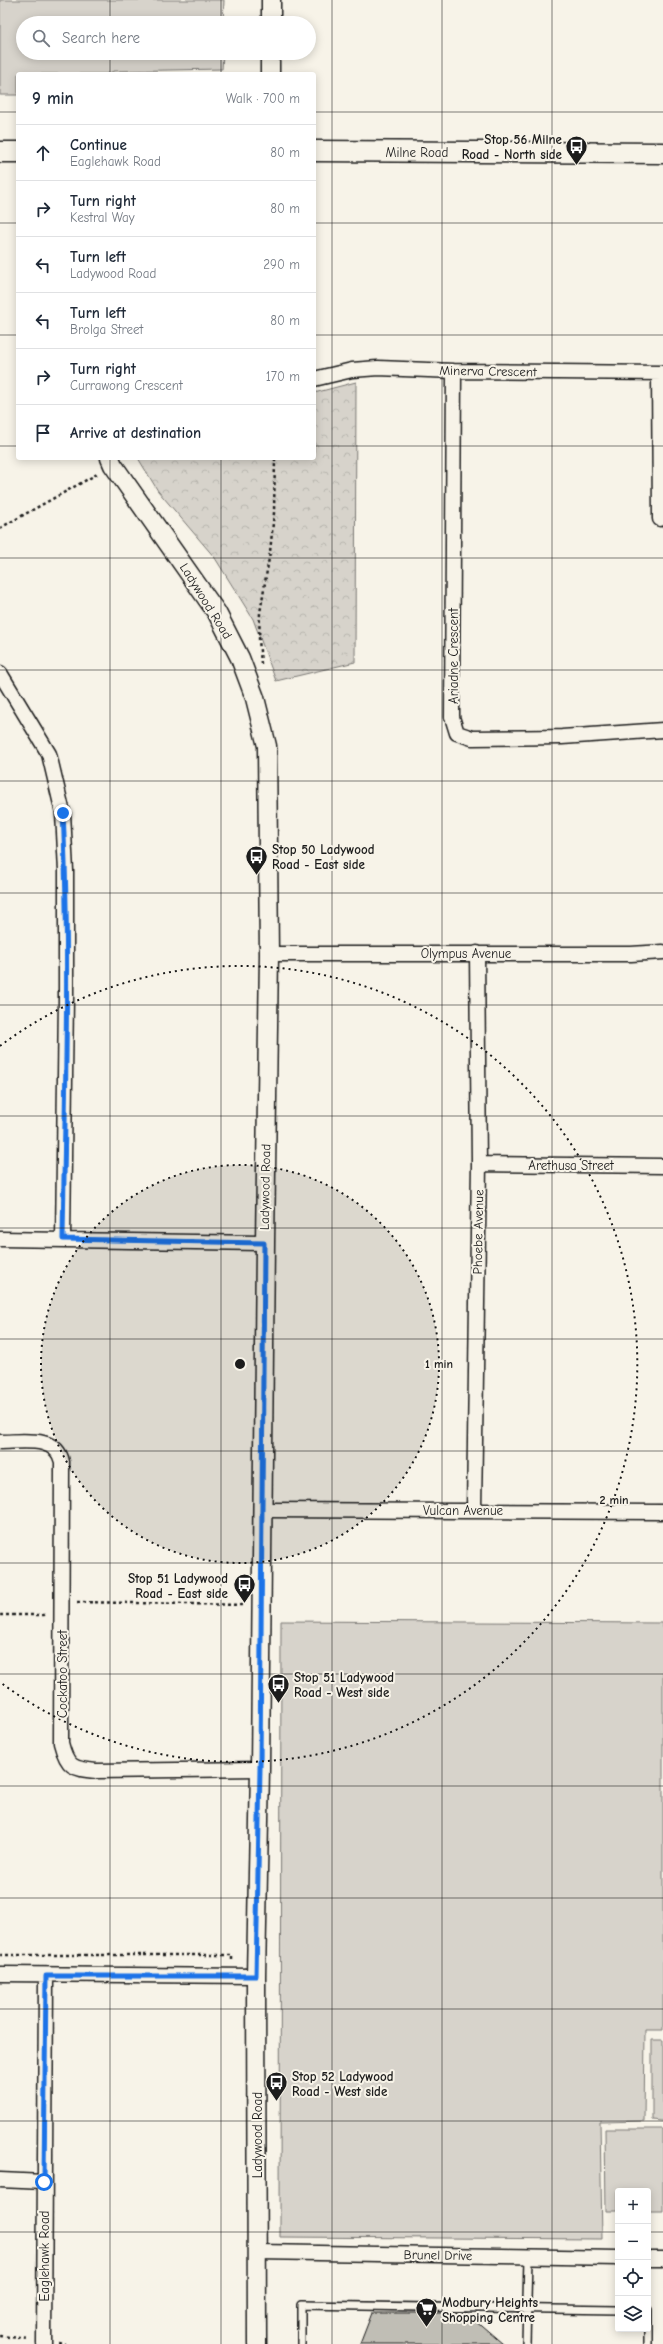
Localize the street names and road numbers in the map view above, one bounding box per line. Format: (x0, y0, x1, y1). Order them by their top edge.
street label: Milne Road (386, 145, 448, 160)
street label: Minerva Crescent (439, 363, 538, 379)
street label: Ladywood Road (177, 560, 235, 642)
street label: Ariadne Crescent (446, 607, 461, 704)
street label: Olympus Avenue (421, 946, 512, 961)
street label: Ladywood Road (257, 1144, 273, 1230)
street label: Arethusa Street (528, 1158, 615, 1173)
street label: Phoebe Avenue (470, 1189, 486, 1275)
street label: Vulcan Avenue (423, 1503, 504, 1518)
street label: Cockatoo Street (55, 1629, 70, 1718)
street label: Ladywood Road (250, 2092, 265, 2178)
street label: Eaglehawk Road (37, 2211, 52, 2301)
street label: Brunel Drive (404, 2247, 473, 2263)

